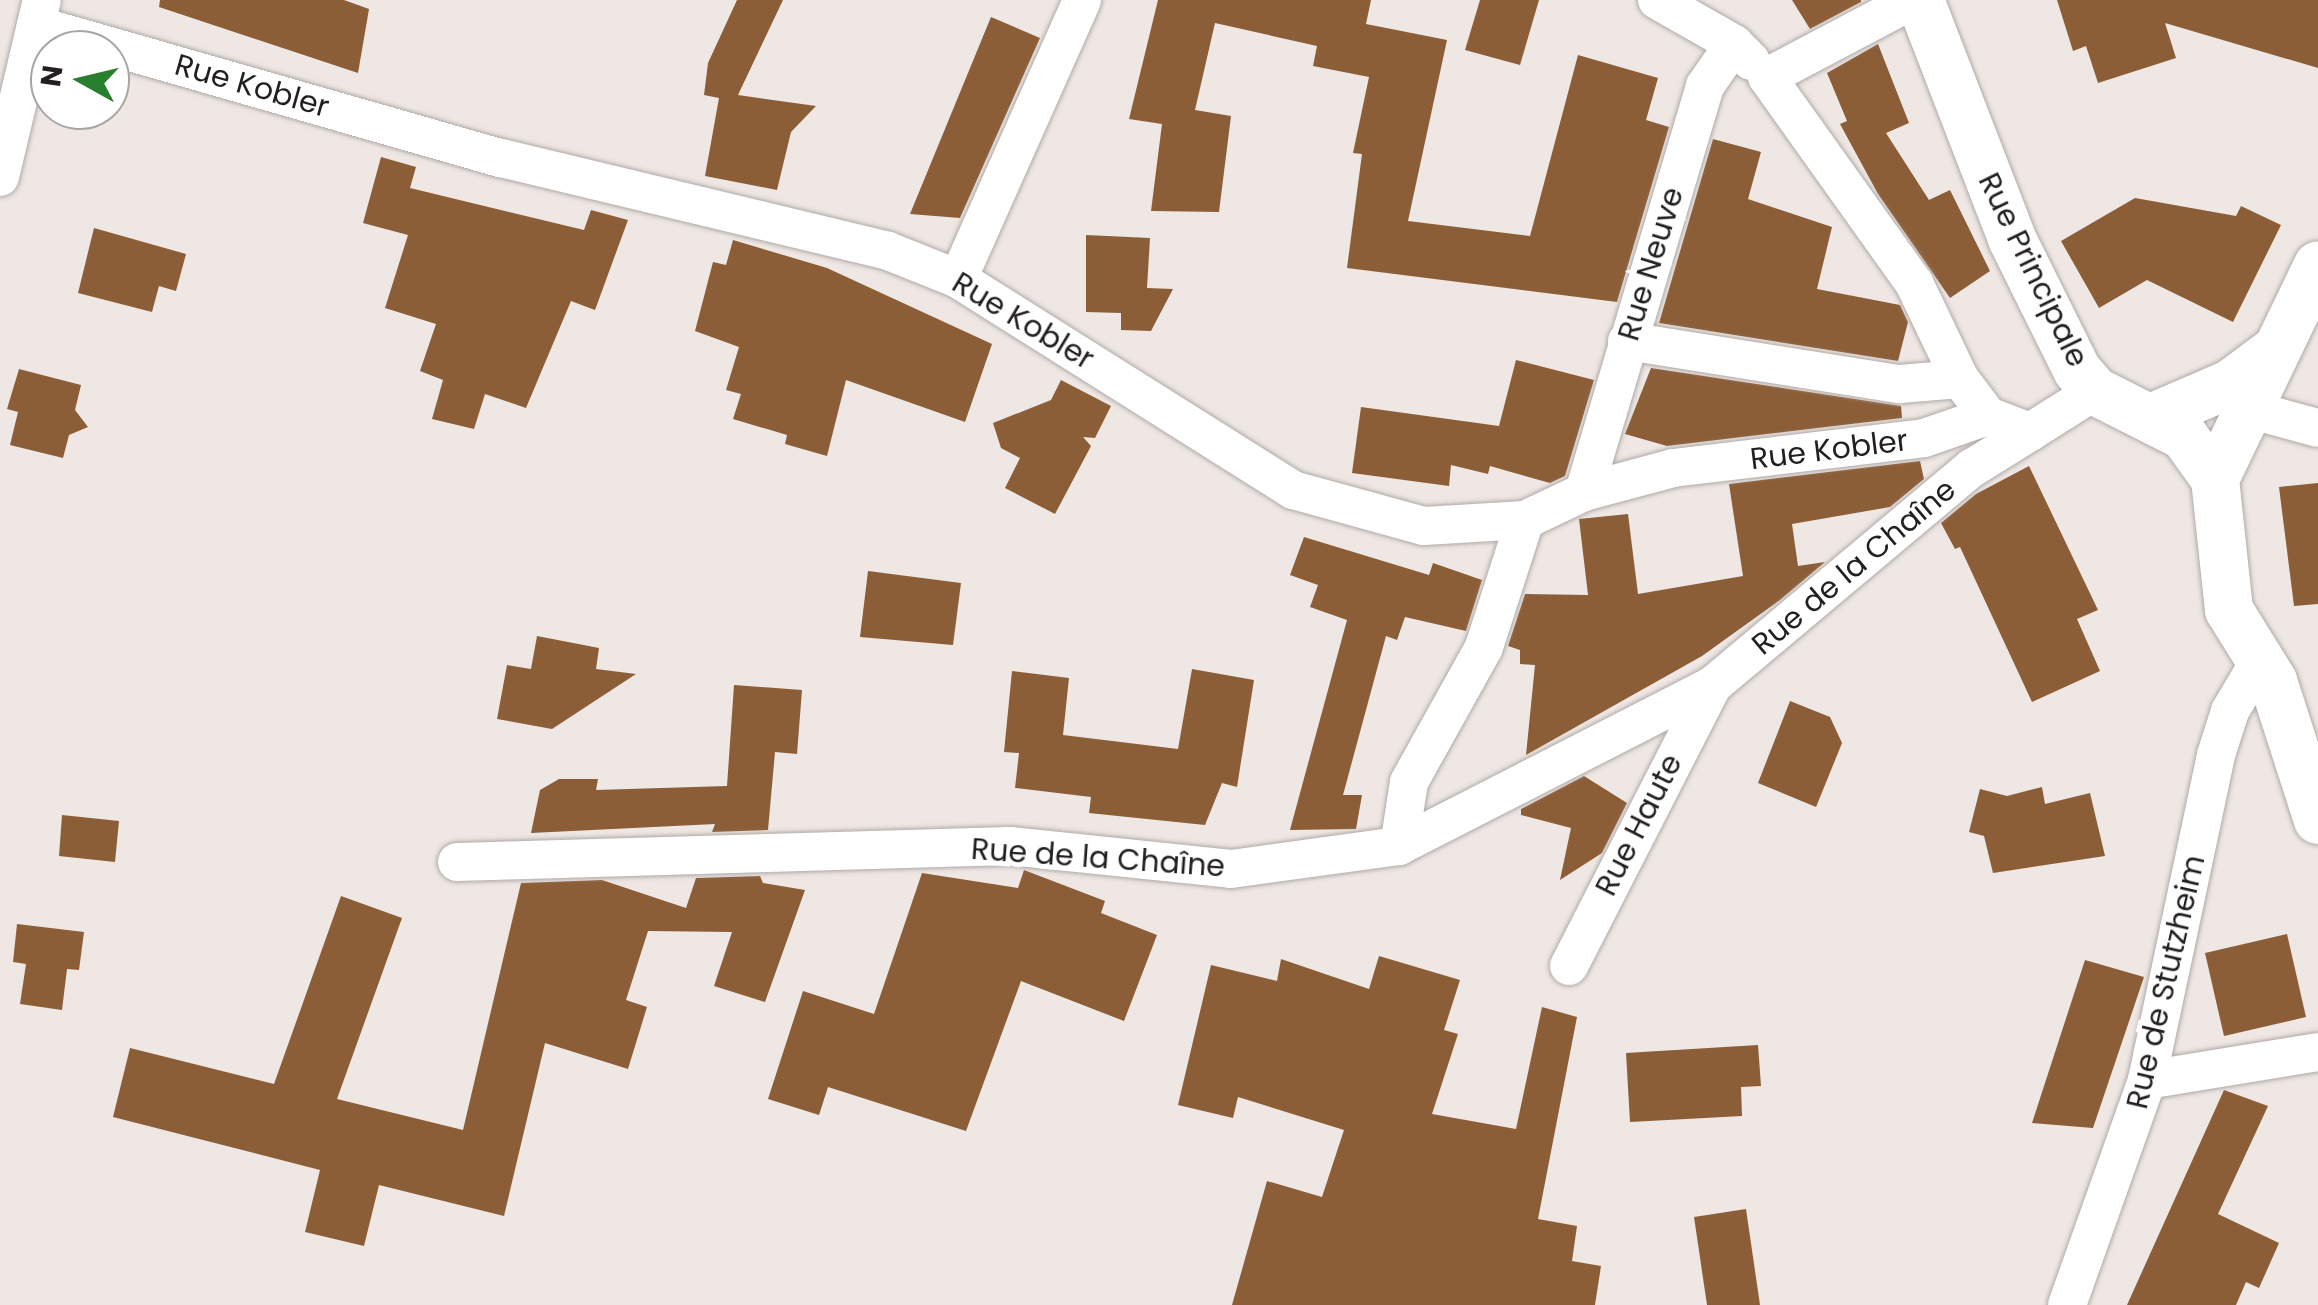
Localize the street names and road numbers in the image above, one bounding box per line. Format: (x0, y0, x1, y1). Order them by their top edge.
street label: Rue Kobler (171, 47, 333, 125)
street label: Rue Principale (1971, 167, 2095, 373)
street label: Rue Neuve (1611, 183, 1691, 345)
street label: Rue Kobler (946, 265, 1100, 377)
street label: Rue Kobler (1748, 422, 1910, 478)
street label: Rue de la Chaîne (1745, 471, 1963, 663)
street label: Rue Haute (1588, 748, 1690, 902)
street label: Rue de la Chaîne (970, 831, 1226, 885)
street label: Rue de Stutzheim (2119, 852, 2213, 1112)

